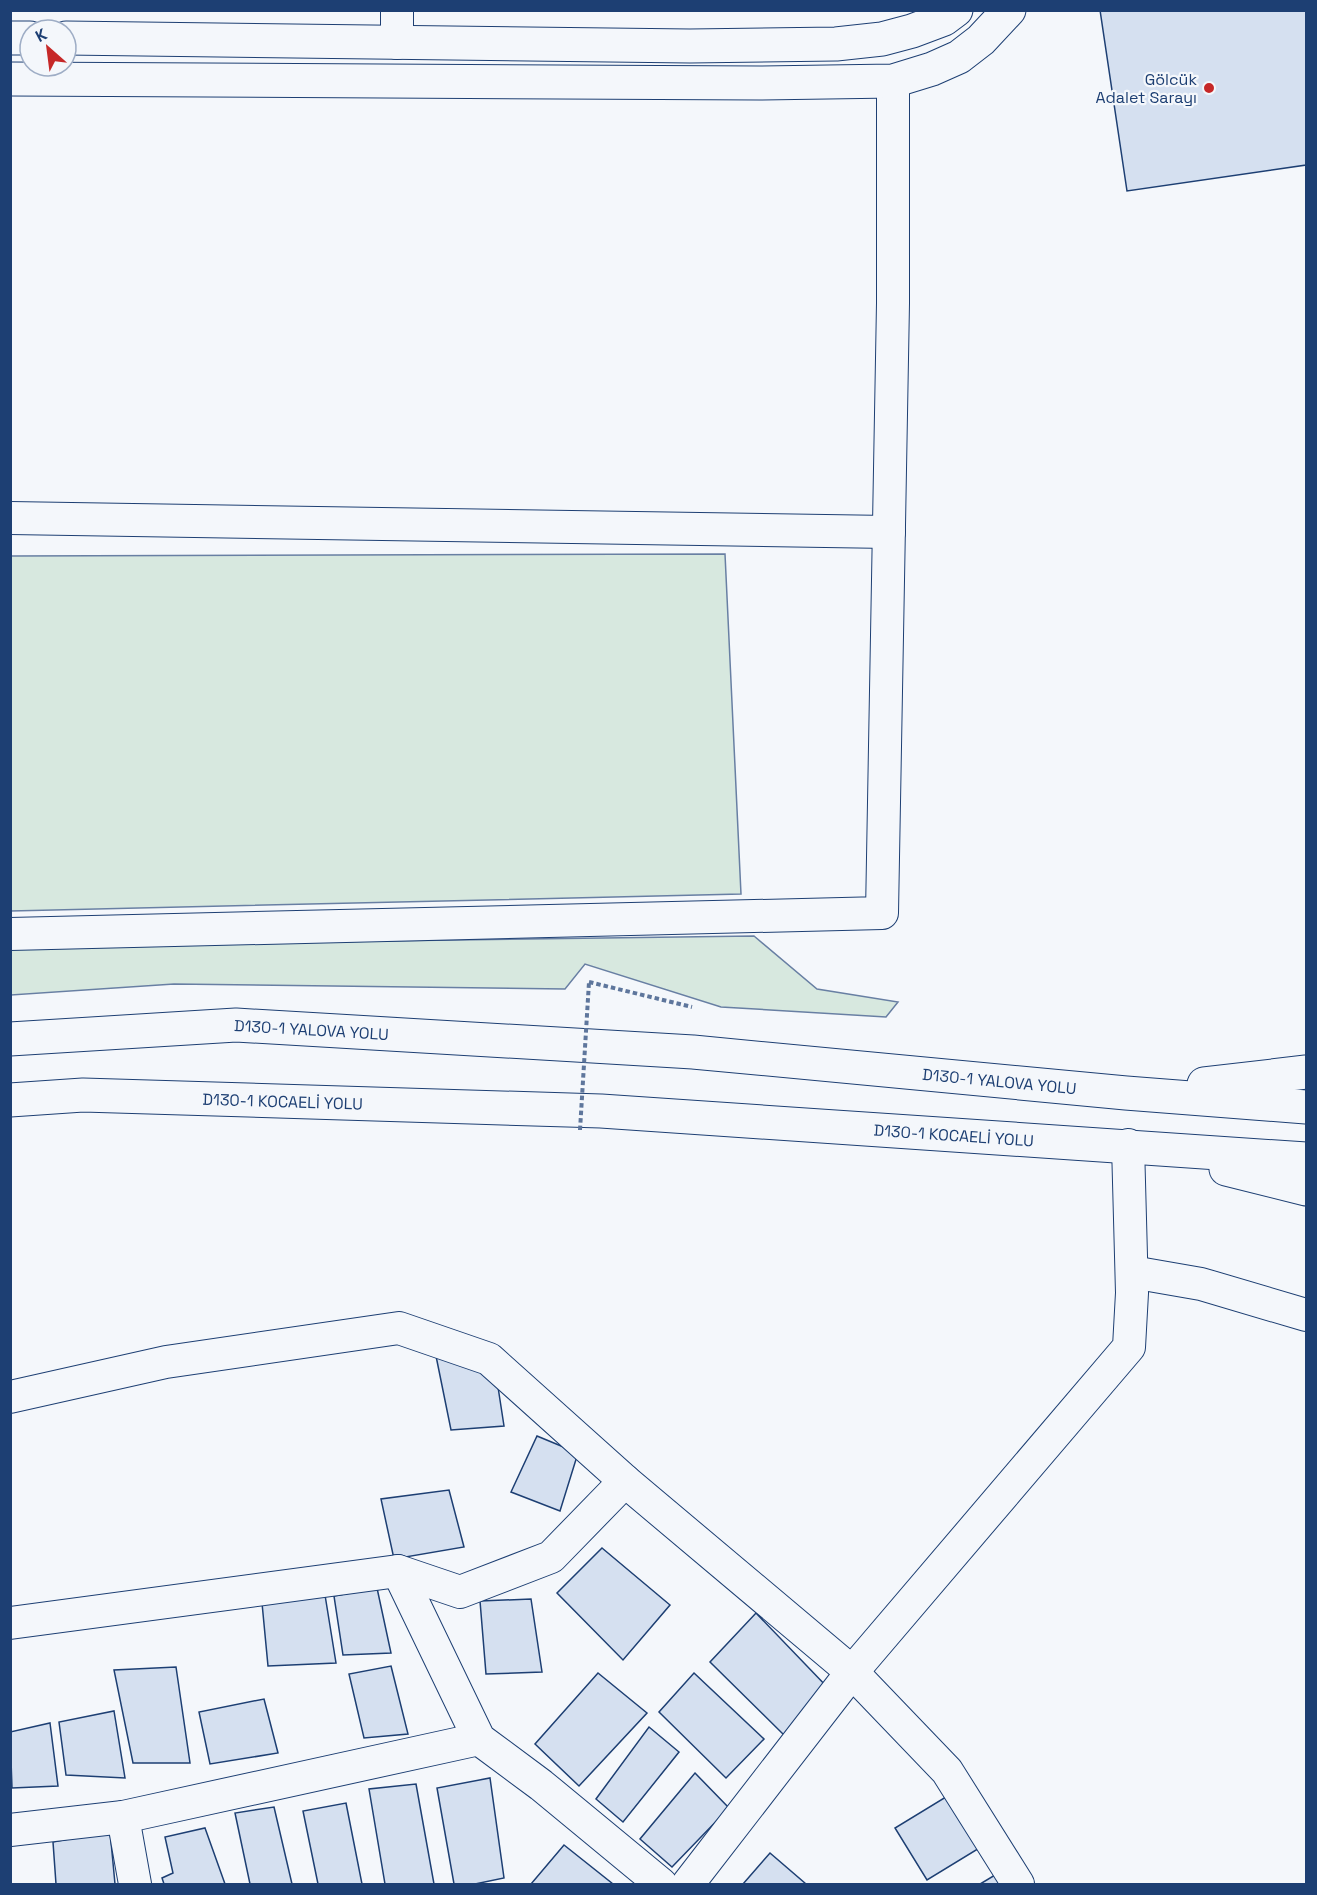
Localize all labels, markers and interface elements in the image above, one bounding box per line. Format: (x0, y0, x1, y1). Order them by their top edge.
north arrow (18, 18, 78, 78)
text: K (32, 24, 51, 47)
place label: Gölcük Adalet Sarayı (1095, 69, 1197, 108)
marker: Gölcük Adalet Sarayı (1202, 81, 1216, 95)
street label: D130-1 YALOVA YOLU (234, 1014, 389, 1045)
street label: D130-1 YALOVA YOLU (921, 1063, 1077, 1099)
street label: D130-1 KOCAELİ YOLU (202, 1088, 363, 1114)
street label: D130-1 KOCAELİ YOLU (873, 1119, 1035, 1151)

